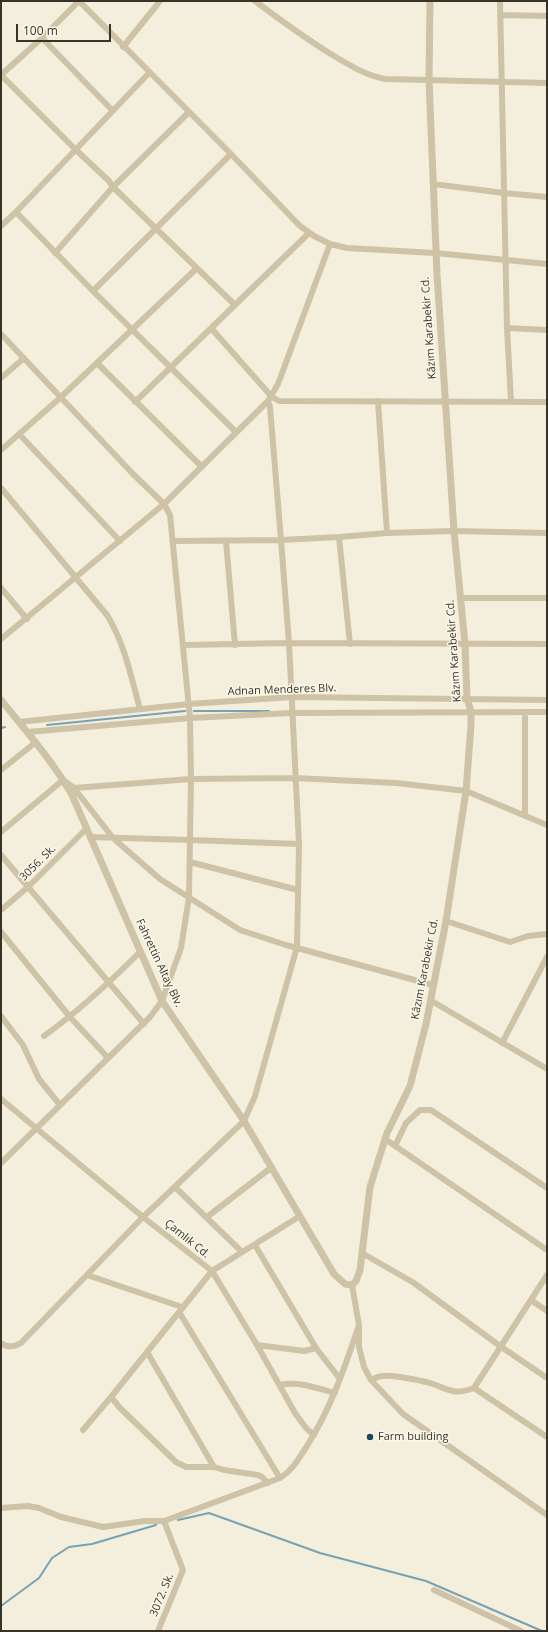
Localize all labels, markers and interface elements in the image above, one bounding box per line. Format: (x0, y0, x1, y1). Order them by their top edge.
scale bar (18, 16, 113, 42)
text: 100 m (23, 22, 58, 39)
street label: Kâzım Karabekir Cd. (419, 276, 439, 380)
street label: Kâzım Karabekir Cd. (444, 599, 464, 703)
street label: Adnan Menderes Blv. (227, 682, 337, 698)
street label: 3056. Sk. (17, 842, 59, 884)
street label: Fahrettin Altay Blv. (133, 917, 185, 1009)
street label: Kâzım Karabekir Cd. (409, 917, 441, 1021)
street label: Çamlık Cd. (162, 1217, 212, 1261)
place label: Farm building (378, 1430, 449, 1444)
marker: Farm building (365, 1432, 375, 1442)
street label: 3072. Sk. (147, 1571, 177, 1619)

